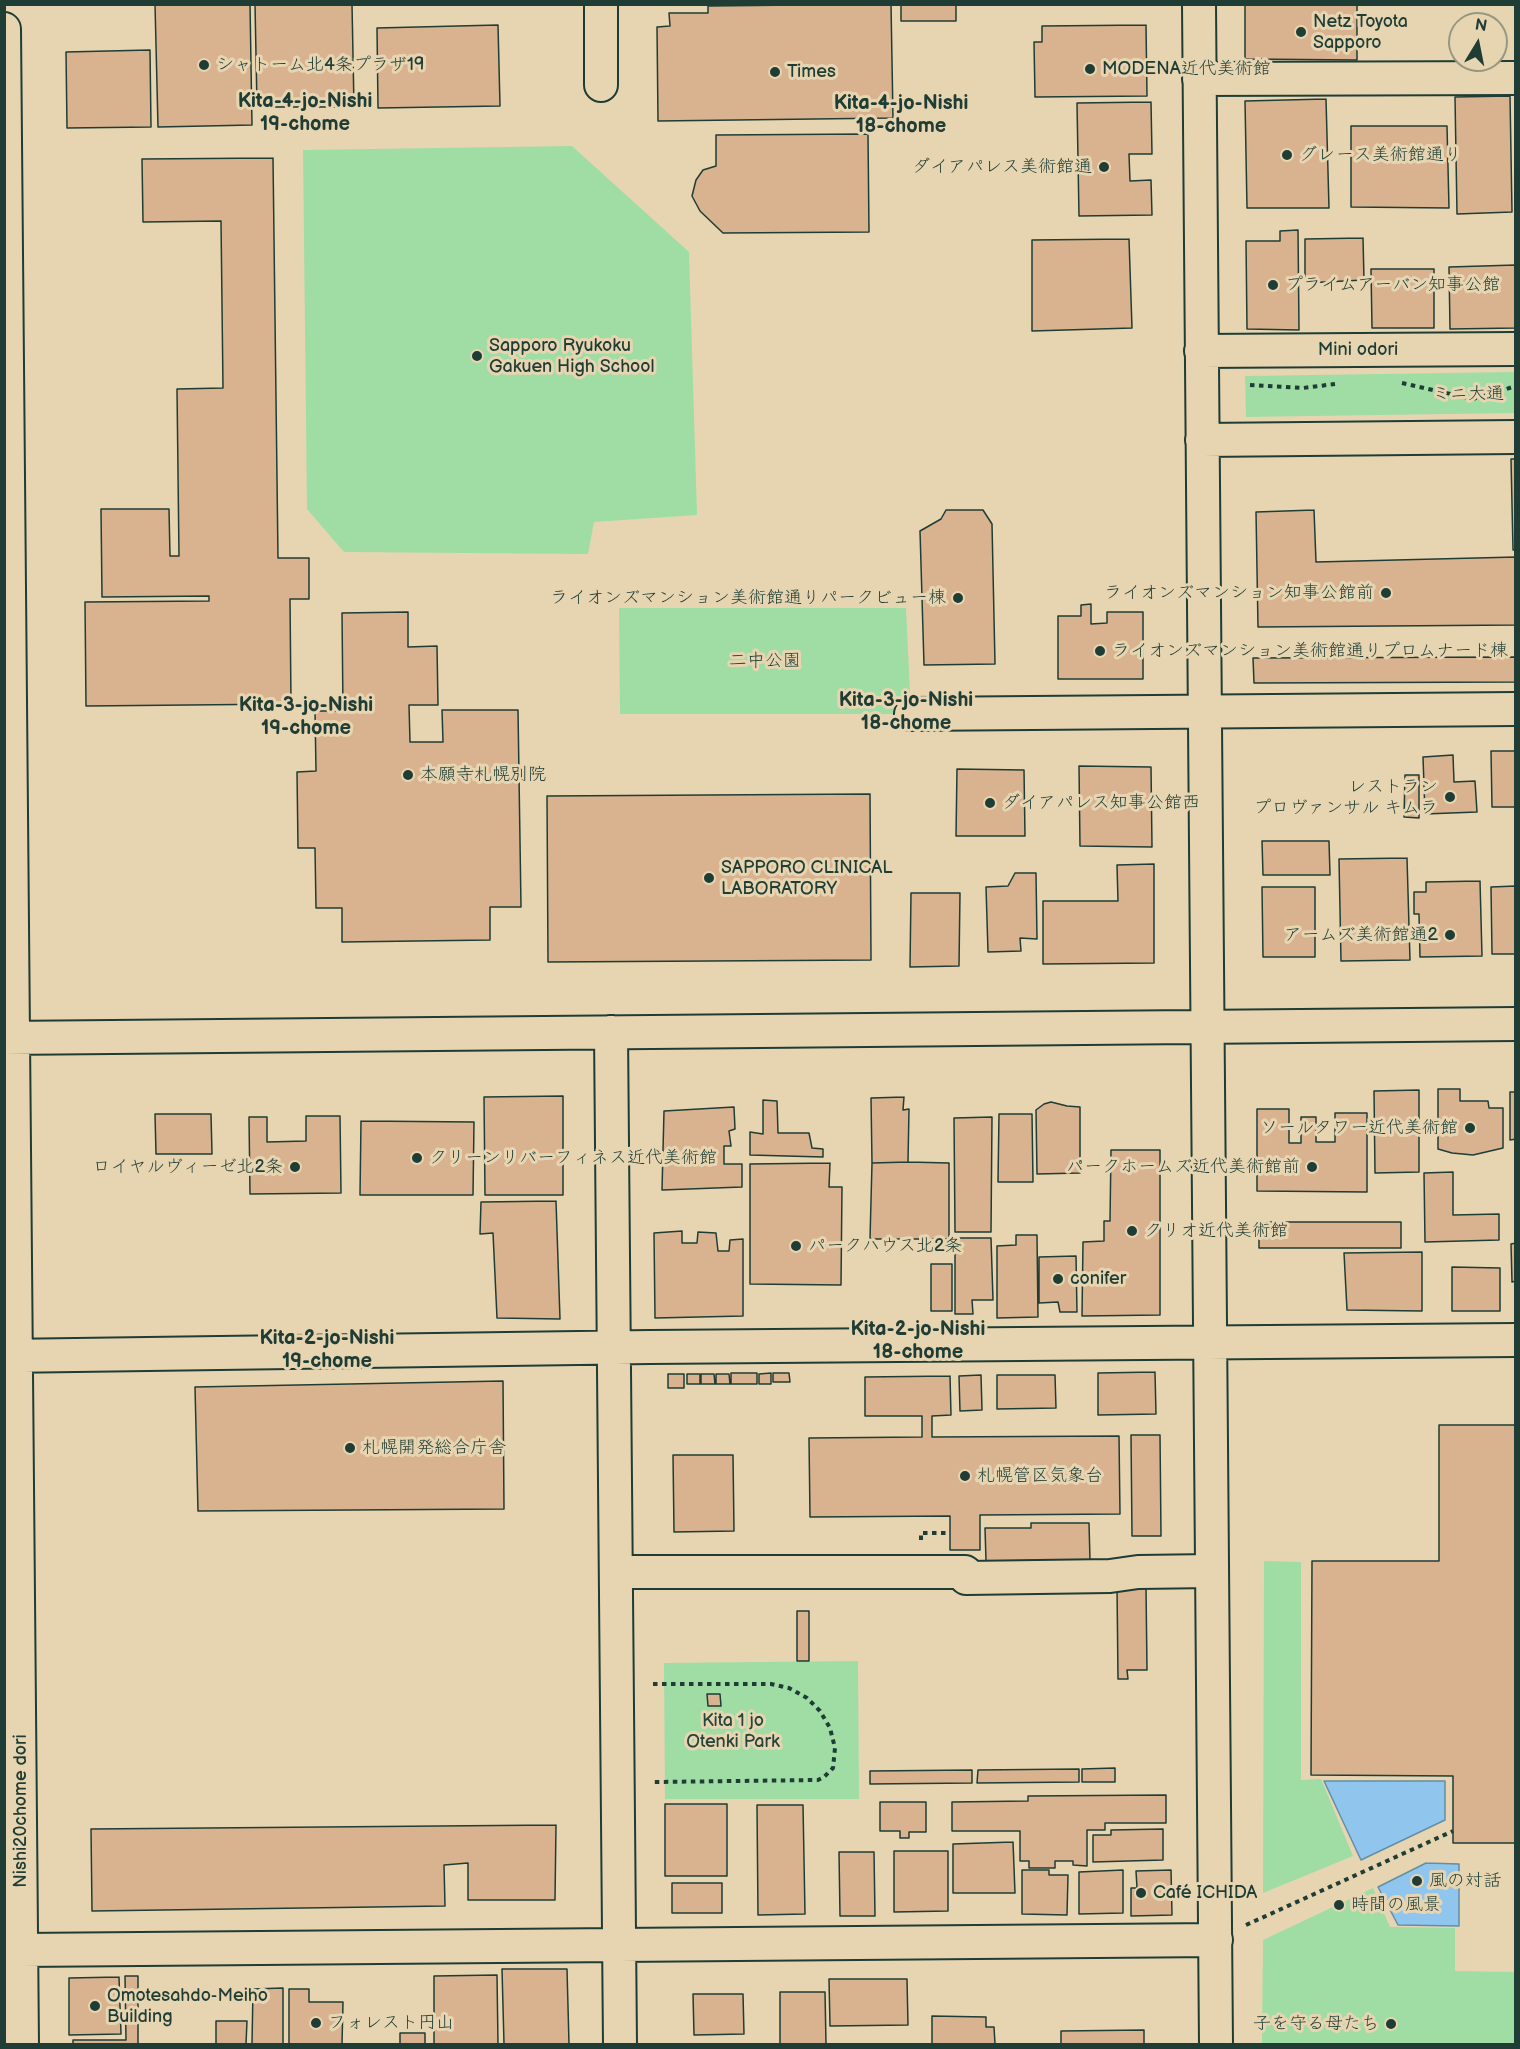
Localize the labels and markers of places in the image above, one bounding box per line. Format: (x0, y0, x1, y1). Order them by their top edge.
place label: Netz Toyota Sapporo (1313, 11, 1408, 54)
marker: Netz Toyota Sapporo (1294, 25, 1308, 39)
place label: シャトーム北4条プラザ19 (216, 54, 424, 76)
marker: シャトーム北4条プラザ19 (197, 58, 211, 72)
place label: MODENA近代美術館 (1102, 58, 1271, 80)
place label: Times (787, 61, 836, 83)
marker: MODENA近代美術館 (1083, 62, 1097, 76)
marker: Times (768, 65, 782, 79)
place label: グレース美術館通り (1299, 144, 1462, 166)
marker: グレース美術館通り (1280, 148, 1294, 162)
place label: ダイアパレス美術館通 (912, 156, 1092, 178)
marker: ダイアパレス美術館通 (1097, 160, 1111, 174)
place label: プライムアーバン知事公館 (1285, 274, 1500, 296)
marker: プライムアーバン知事公館 (1266, 278, 1280, 292)
place label: Sapporo Ryukoku Gakuen High School (489, 335, 655, 378)
marker: Sapporo Ryukoku Gakuen High School (470, 349, 484, 363)
place label: ライオンズマンション知事公館前 (1104, 582, 1374, 604)
marker: ライオンズマンション知事公館前 (1379, 586, 1393, 600)
place label: ライオンズマンション美術館通りパークビュー棟 (550, 587, 946, 609)
marker: ライオンズマンション美術館通りパークビュー棟 (951, 591, 965, 605)
place label: ライオンズマンション美術館通りプロムナード棟 (1112, 640, 1508, 662)
marker: ライオンズマンション美術館通りプロムナード棟 (1093, 644, 1107, 658)
place label: 本願寺札幌別院 (420, 764, 546, 786)
marker: 本願寺札幌別院 (401, 768, 415, 782)
place label: レストラン プロヴァンサル キムラ (1253, 776, 1438, 818)
marker: レストラン プロヴァンサル キムラ (1443, 790, 1457, 804)
place label: ダイアパレス知事公館西 (1002, 792, 1200, 814)
marker: ダイアパレス知事公館西 (983, 796, 997, 810)
place label: SAPPORO CLINICAL LABORATORY (721, 857, 893, 900)
marker: SAPPORO CLINICAL LABORATORY (702, 871, 716, 885)
place label: アームズ美術館通2 (1284, 924, 1438, 946)
marker: アームズ美術館通2 (1443, 928, 1457, 942)
place label: ソールタワー近代美術館 (1260, 1117, 1458, 1139)
marker: ソールタワー近代美術館 (1463, 1121, 1477, 1135)
place label: クリーンリバーフィネス近代美術館 (429, 1147, 717, 1169)
marker: クリーンリバーフィネス近代美術館 (410, 1151, 424, 1165)
place label: ロイヤルヴィーゼ北2条 (92, 1156, 283, 1178)
place label: パークホームズ近代美術館前 (1066, 1156, 1300, 1178)
marker: ロイヤルヴィーゼ北2条 (288, 1160, 302, 1174)
marker: パークホームズ近代美術館前 (1305, 1160, 1319, 1174)
place label: クリオ近代美術館 (1144, 1220, 1288, 1242)
marker: クリオ近代美術館 (1125, 1224, 1139, 1238)
place label: パークハウス北2条 (808, 1235, 963, 1257)
marker: パークハウス北2条 (789, 1239, 803, 1253)
place label: conifer (1070, 1268, 1126, 1290)
marker: conifer (1051, 1272, 1065, 1286)
place label: 札幌開発総合庁舎 (362, 1437, 506, 1459)
marker: 札幌開発総合庁舎 (343, 1441, 357, 1455)
place label: 札幌管区気象台 (977, 1465, 1103, 1487)
marker: 札幌管区気象台 (958, 1469, 972, 1483)
place label: 風の対話 (1429, 1870, 1501, 1892)
marker: 風の対話 (1410, 1874, 1424, 1888)
place label: Café ICHIDA (1153, 1882, 1257, 1904)
marker: Café ICHIDA (1134, 1886, 1148, 1900)
place label: 時間の風景 (1351, 1894, 1441, 1916)
marker: 時間の風景 (1332, 1898, 1346, 1912)
place label: Omotesahdo-Meiho Building (107, 1985, 268, 2028)
marker: Omotesahdo-Meiho Building (88, 1999, 102, 2013)
place label: フォレスト円山 (328, 2012, 454, 2034)
place label: 子を守る母たち (1253, 2013, 1379, 2035)
marker: フォレスト円山 (309, 2016, 323, 2030)
marker: 子を守る母たち (1384, 2017, 1398, 2031)

